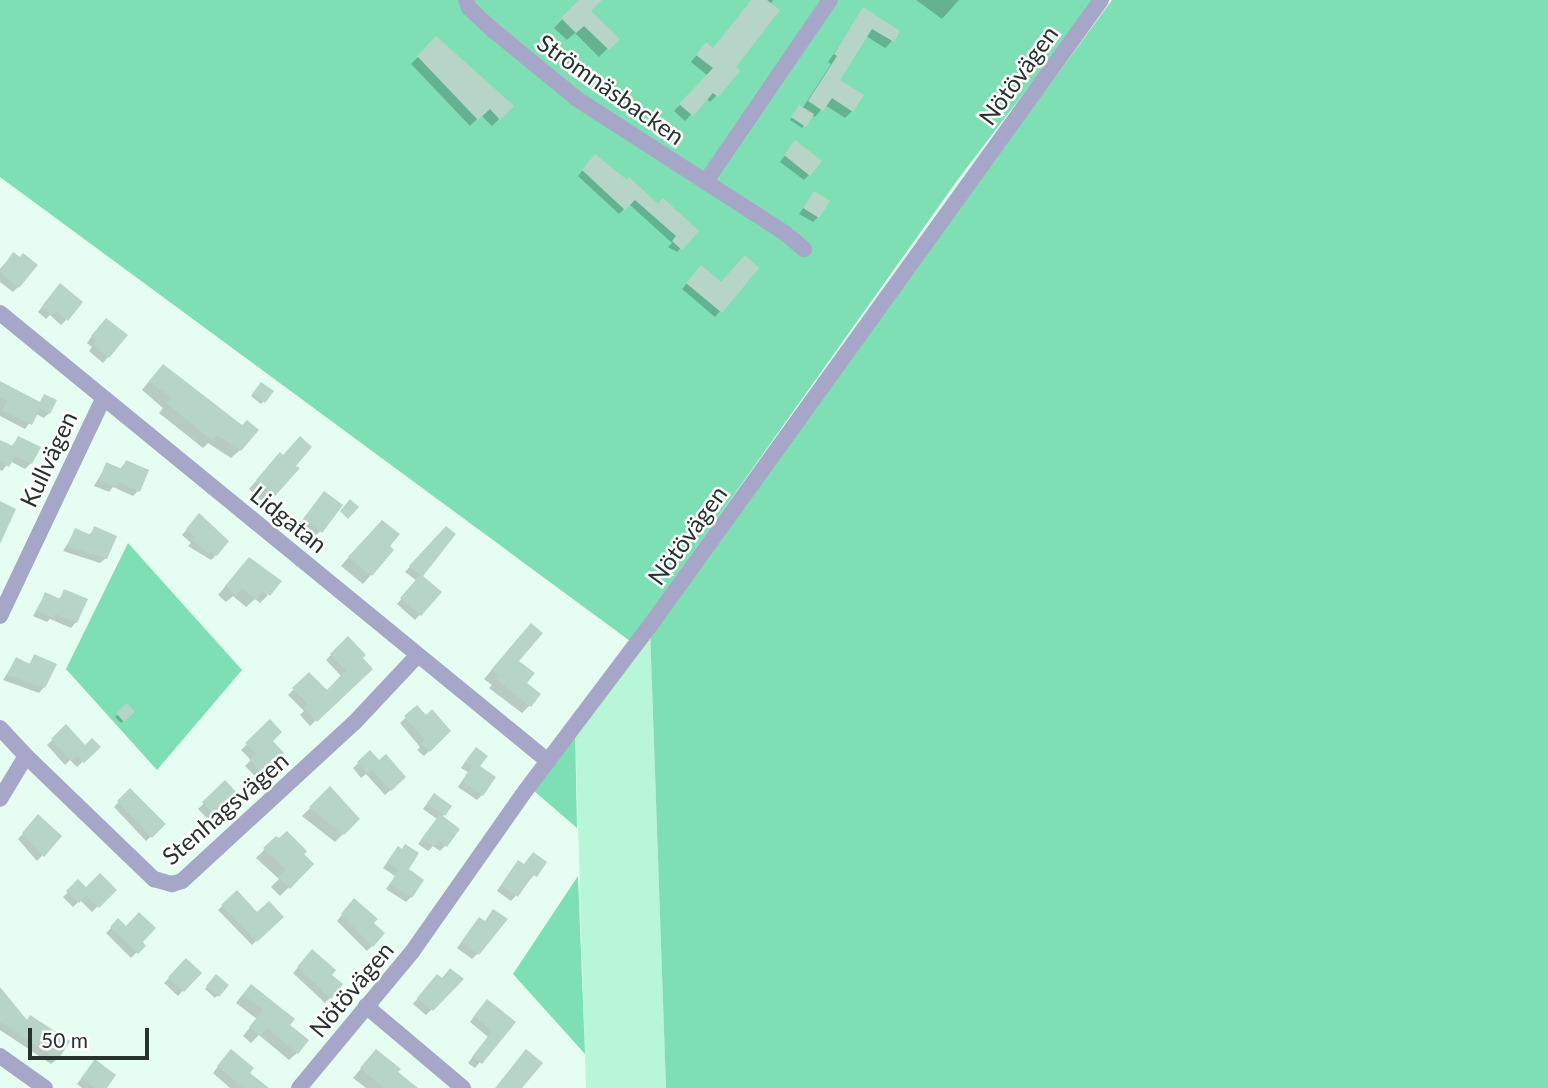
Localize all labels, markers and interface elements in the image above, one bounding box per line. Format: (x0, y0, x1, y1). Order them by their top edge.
street label: Nötövägen (972, 20, 1064, 130)
street label: Strömnäsbacken (532, 28, 690, 150)
street label: Kullvägen (13, 407, 83, 511)
street label: Lidgatan (245, 480, 333, 558)
street label: Nötövägen (641, 480, 733, 590)
street label: Stenhagsvägen (156, 745, 294, 871)
street label: Nötövägen (303, 935, 399, 1043)
scale bar (32, 1014, 152, 1058)
text: 50 m (41, 1027, 88, 1052)

